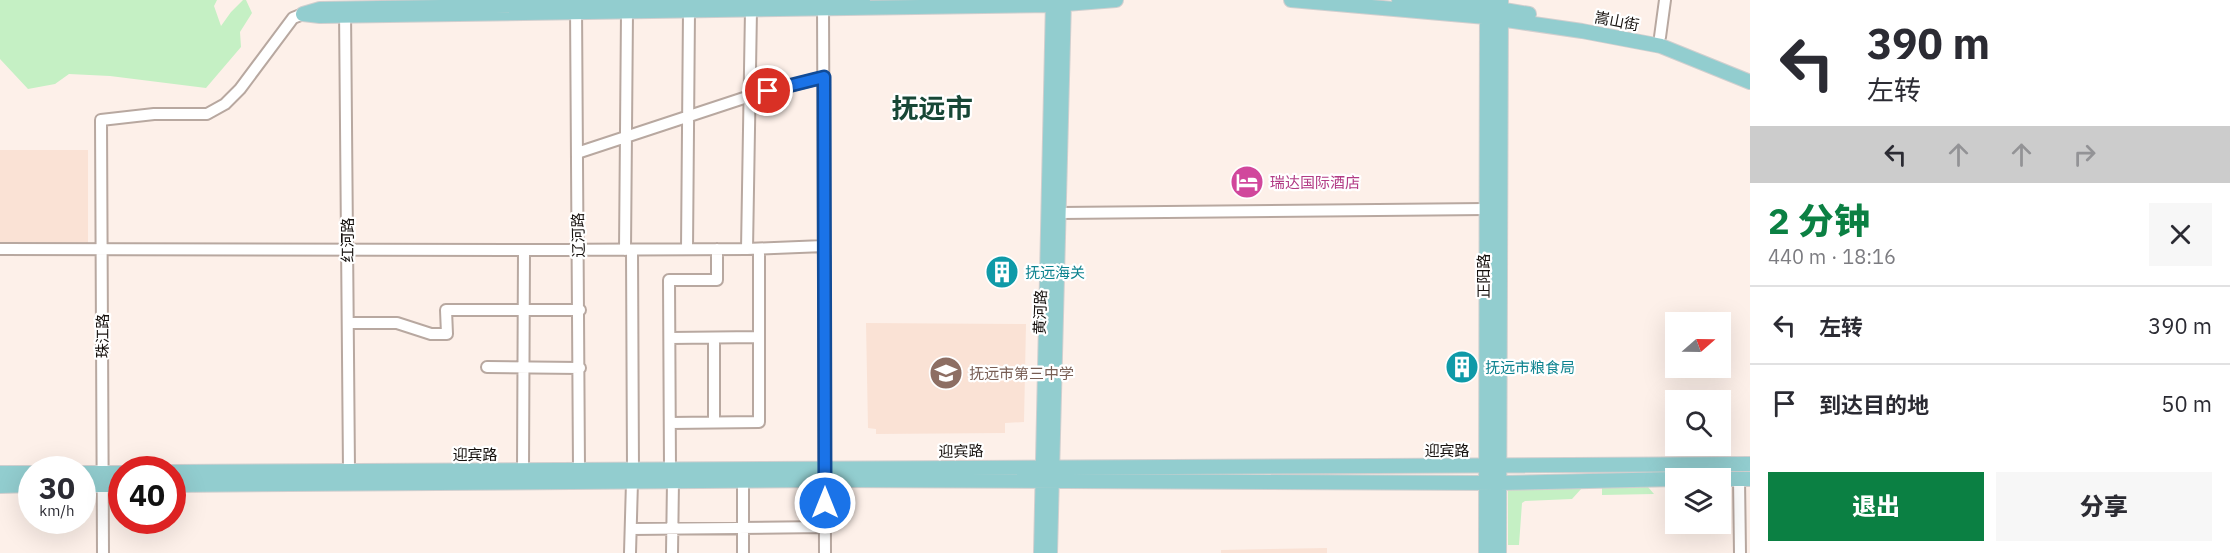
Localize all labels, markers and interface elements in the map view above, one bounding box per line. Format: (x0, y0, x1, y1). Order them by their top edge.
street label: 嵩山街 (1593, 7, 1641, 35)
text: 390 m (1867, 16, 1990, 71)
icon: left (1768, 24, 1846, 102)
pin (742, 65, 793, 116)
text: 左转 (1867, 72, 1921, 107)
icon: arrive (751, 74, 784, 107)
district label: 抚远市 (892, 90, 973, 125)
icon: left (1879, 138, 1912, 171)
icon: ahead (1942, 138, 1975, 171)
icon: ahead (2005, 138, 2038, 171)
icon: right (2068, 138, 2101, 171)
hotel icon: 瑞达国际酒店 (1229, 164, 1265, 200)
place label: 瑞达国际酒店 (1270, 173, 1360, 192)
text: 2 分钟 (1768, 197, 1870, 244)
button: close (2149, 203, 2212, 266)
street label: 辽河路 (568, 212, 588, 258)
street label: 红河路 (338, 217, 357, 263)
text: 440 m · 18:16 (1768, 243, 1896, 270)
street label: 正阳路 (1474, 253, 1493, 299)
building icon: 抚远海关 (984, 254, 1020, 290)
place label: 抚远海关 (1025, 263, 1085, 282)
street label: 黄河路 (1030, 289, 1050, 335)
icon: left (1768, 309, 1801, 342)
text: 390 m (2148, 311, 2212, 340)
north arrow (1665, 312, 1731, 378)
map controls (1665, 312, 1731, 534)
text: 左转 (1819, 312, 1863, 341)
street label: 珠江路 (93, 313, 112, 359)
building icon: 抚远市粮食局 (1444, 349, 1480, 385)
school or university icon: 抚远市第三中学 (928, 355, 964, 391)
place label: 抚远市粮食局 (1485, 358, 1575, 377)
place label: 抚远市第三中学 (969, 364, 1074, 383)
icon: arrive (1768, 387, 1801, 420)
text: 50 m (2161, 389, 2212, 418)
button: search (1665, 390, 1731, 456)
text: 到达目的地 (1819, 390, 1929, 419)
street label: 迎宾路 (938, 441, 984, 461)
street label: 迎宾路 (1424, 441, 1470, 460)
street label: 迎宾路 (452, 445, 498, 464)
speed limit sign: 40 (108, 456, 186, 534)
text: 30 (39, 468, 75, 507)
button: layers (1665, 468, 1731, 534)
position arrow (793, 471, 857, 535)
button: 退出 (1768, 472, 1984, 541)
button: 分享 (1996, 472, 2212, 541)
text: km/h (39, 501, 75, 520)

